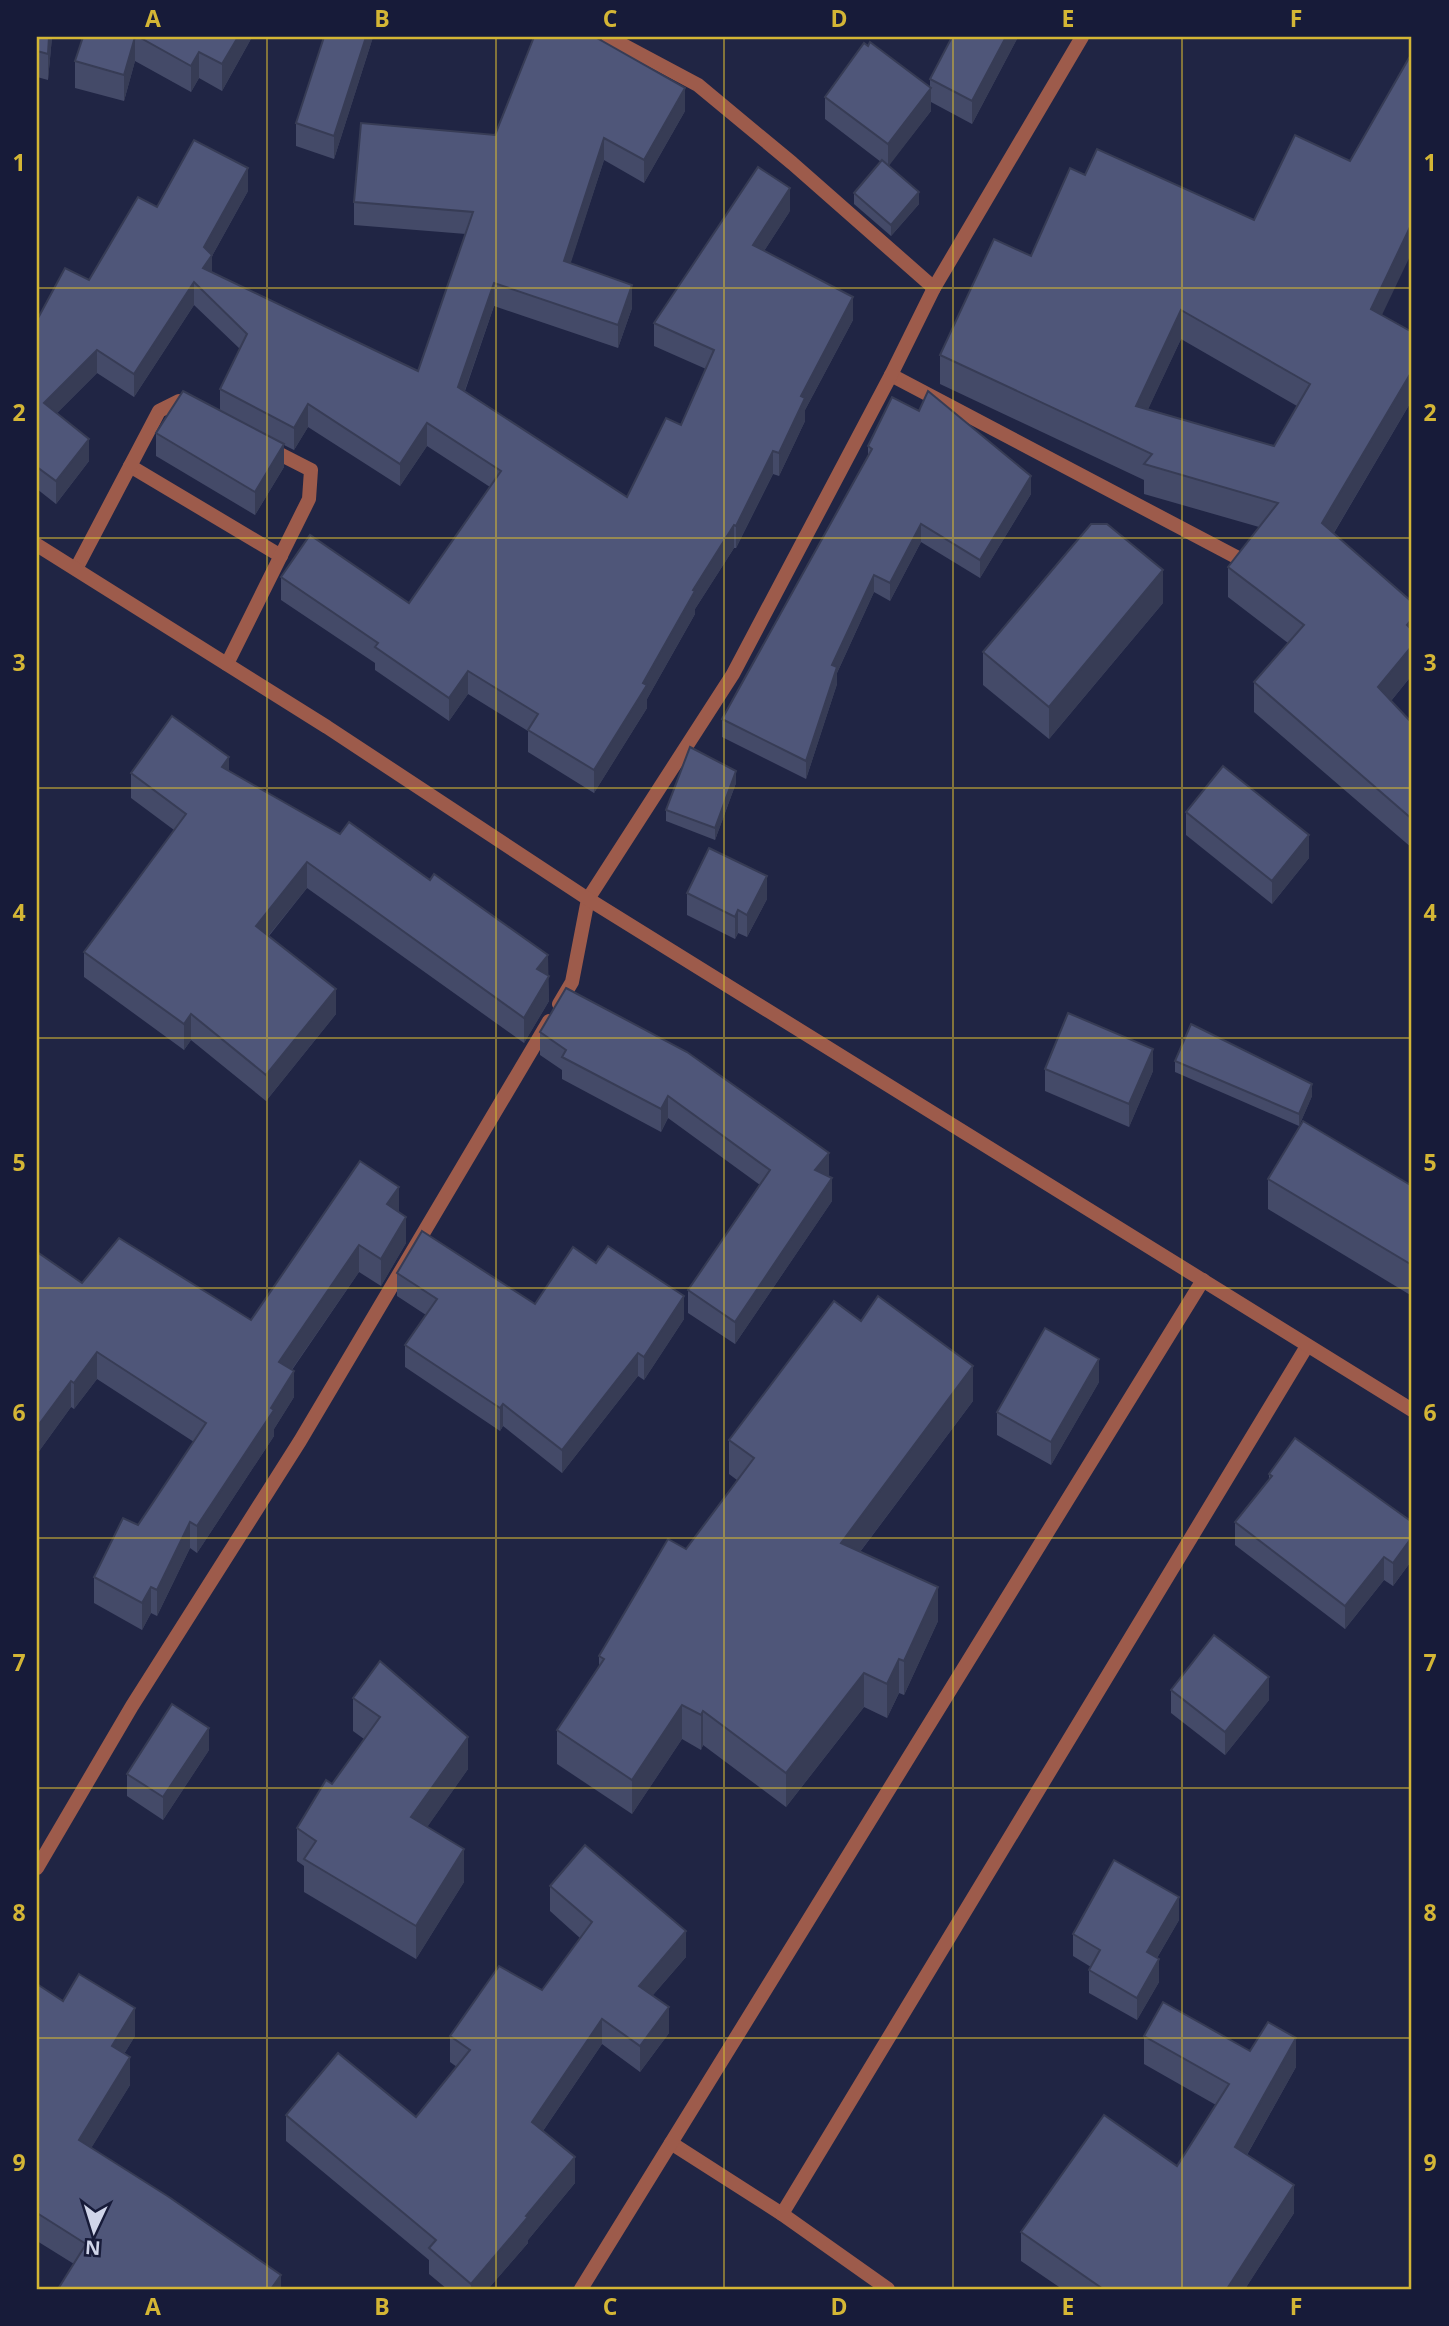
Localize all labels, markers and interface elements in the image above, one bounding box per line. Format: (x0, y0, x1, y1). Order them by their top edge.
text: A (145, 2, 161, 34)
text: B (374, 2, 390, 34)
text: C (603, 2, 617, 34)
text: D (830, 2, 848, 34)
text: E (1062, 2, 1074, 34)
text: F (1290, 2, 1302, 34)
text: 1 (12, 146, 26, 178)
text: 1 (1423, 146, 1437, 178)
text: 2 (12, 396, 26, 428)
text: 2 (1423, 396, 1437, 428)
text: 3 (12, 646, 26, 678)
text: 3 (1423, 646, 1437, 678)
text: 4 (12, 896, 26, 928)
text: 4 (1423, 896, 1437, 928)
text: 5 (12, 1146, 26, 1178)
text: 5 (1423, 1146, 1437, 1178)
text: 6 (12, 1396, 26, 1428)
text: 6 (1423, 1396, 1437, 1428)
text: 7 (12, 1646, 26, 1678)
text: 7 (1423, 1646, 1437, 1678)
text: 8 (12, 1896, 26, 1928)
text: 8 (1423, 1896, 1437, 1928)
text: 9 (12, 2146, 26, 2178)
text: 9 (1423, 2146, 1437, 2178)
north arrow (60, 2196, 130, 2266)
text: N (84, 2234, 101, 2261)
text: A (145, 2290, 161, 2322)
text: B (374, 2290, 390, 2322)
text: C (603, 2290, 617, 2322)
text: D (830, 2290, 848, 2322)
text: E (1062, 2290, 1074, 2322)
text: F (1290, 2290, 1302, 2322)

